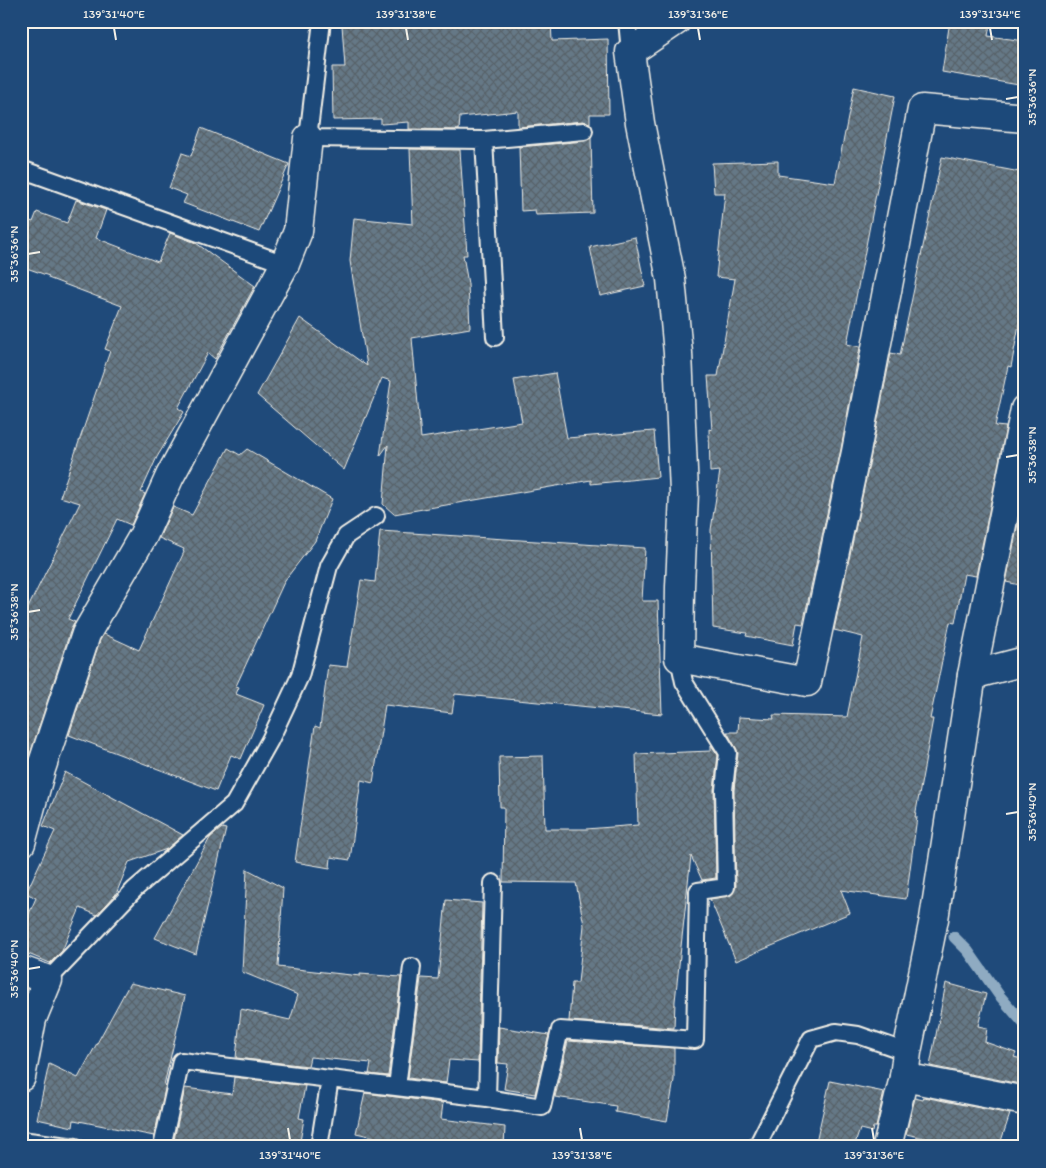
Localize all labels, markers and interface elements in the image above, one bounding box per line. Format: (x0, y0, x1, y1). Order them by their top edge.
text: 139°31'40"E (83, 7, 145, 21)
text: 139°31'38"E (376, 7, 437, 21)
text: 139°31'36"E (668, 7, 728, 21)
text: 139°31'34"E (959, 7, 1021, 21)
text: 35°36'36"N (1025, 69, 1039, 125)
text: 35°36'36"N (7, 226, 21, 282)
text: 35°36'38"N (1025, 426, 1039, 484)
text: 35°36'38"N (7, 583, 21, 641)
text: 35°36'40"N (1025, 783, 1039, 841)
text: 35°36'40"N (7, 940, 21, 998)
text: 139°31'40"E (259, 1148, 321, 1162)
text: 139°31'38"E (552, 1148, 613, 1162)
text: 139°31'36"E (844, 1148, 904, 1162)

